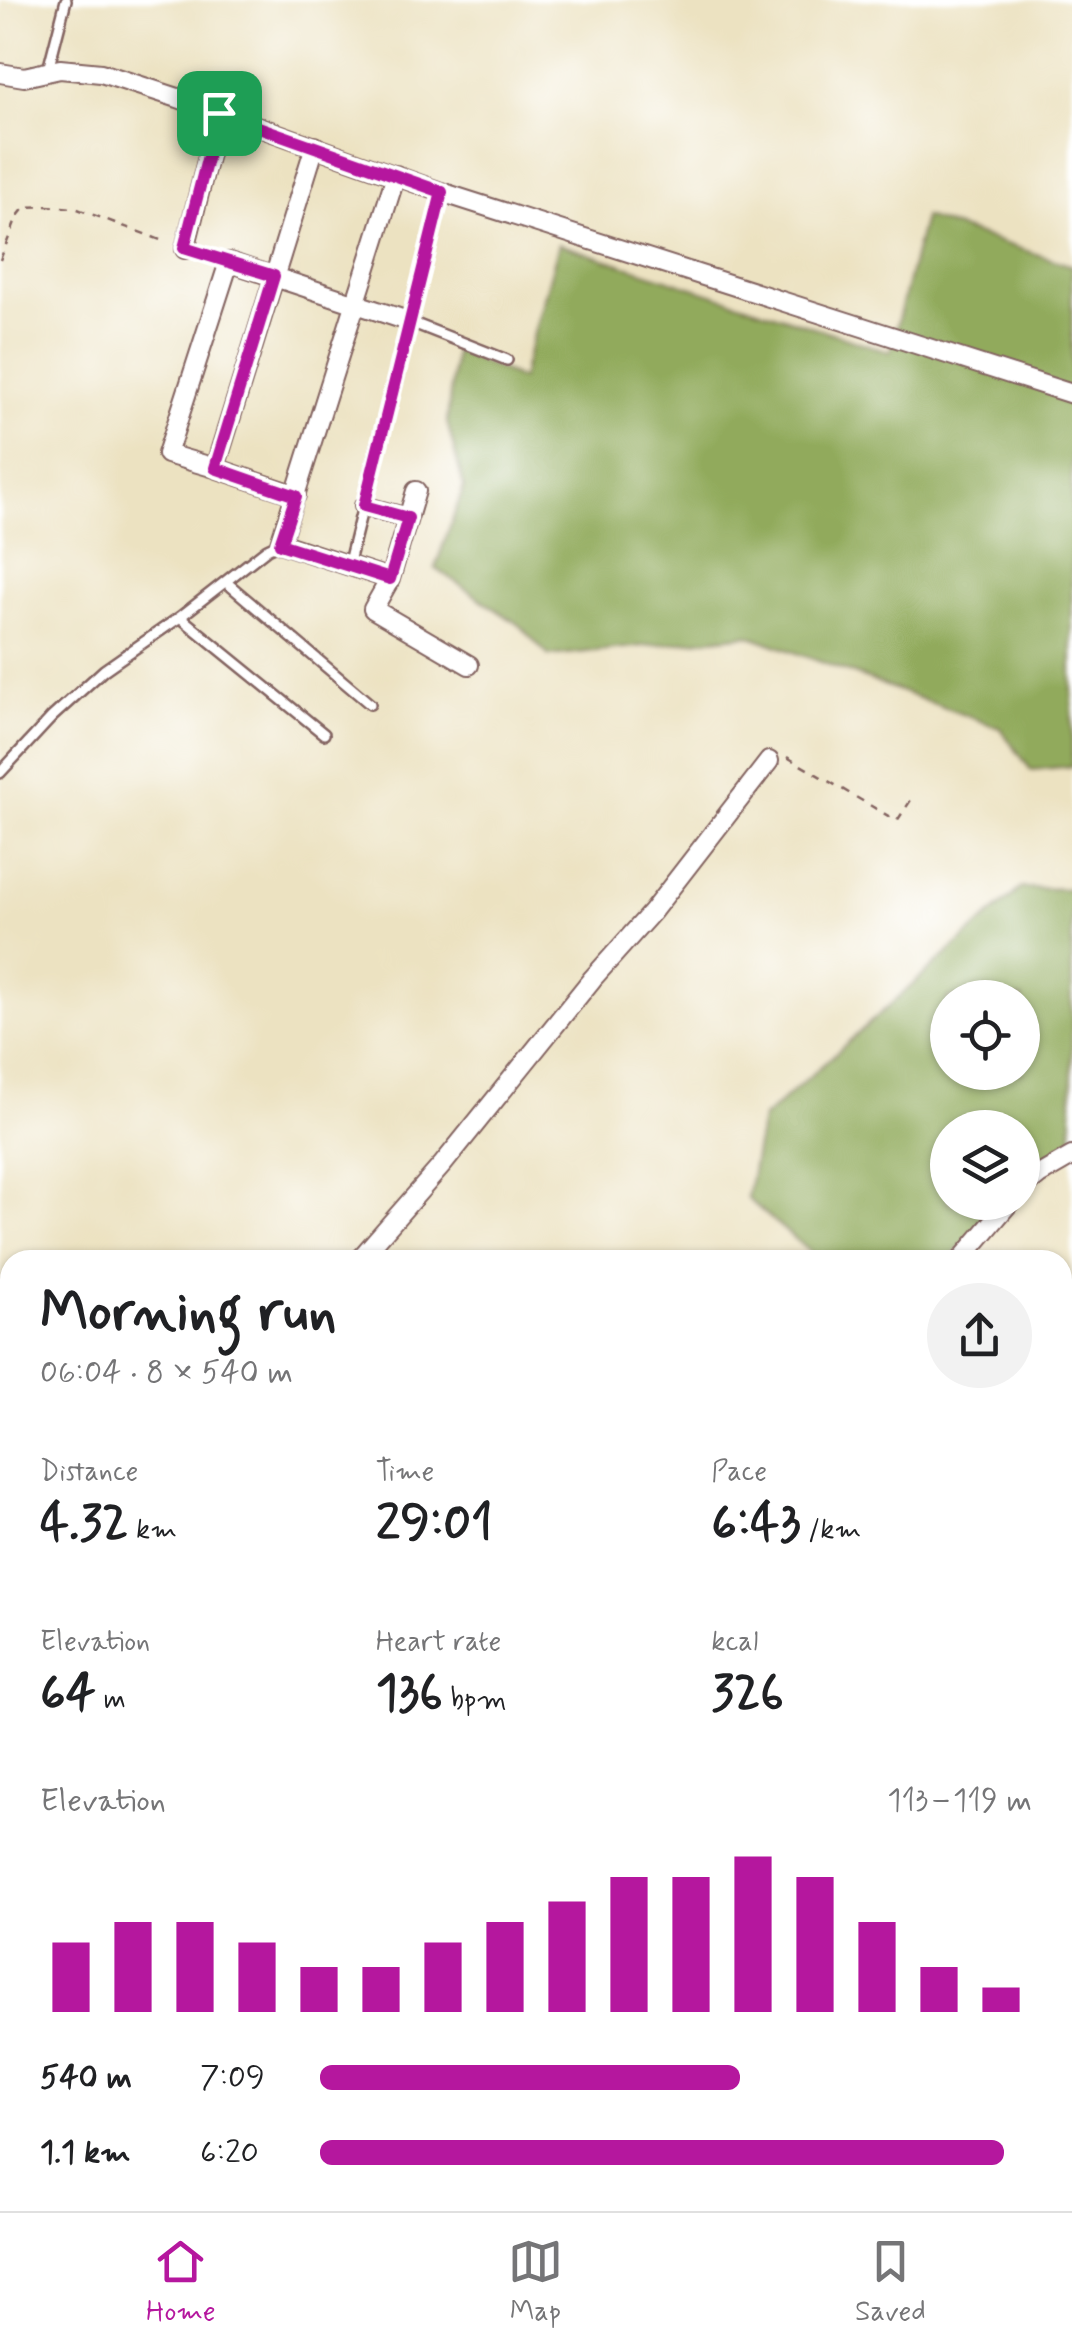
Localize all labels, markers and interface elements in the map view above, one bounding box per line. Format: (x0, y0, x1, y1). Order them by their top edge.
pin (177, 71, 262, 156)
icon: arrive (192, 86, 247, 141)
map controls (930, 980, 1040, 1220)
button: locate (930, 980, 1040, 1090)
button: layers (930, 1110, 1040, 1220)
text: Morning run (40, 1278, 337, 1350)
button: share (927, 1283, 1032, 1388)
text: 06:04 · 8 × 540 m (40, 1352, 293, 1394)
text: Distance (40, 1454, 138, 1491)
text: Time (376, 1454, 434, 1491)
text: Pace (711, 1454, 767, 1491)
text: 4.32 (40, 1491, 129, 1557)
text: 29:01 (376, 1491, 493, 1557)
text: 6:43 (711, 1491, 801, 1557)
text: km (129, 1512, 177, 1549)
text: /km (801, 1512, 861, 1549)
text: Elevation (40, 1624, 150, 1661)
text: Heart rate (376, 1624, 501, 1661)
text: kcal (711, 1624, 758, 1661)
text: 64 (40, 1661, 96, 1727)
text: 136 (376, 1661, 443, 1727)
text: 326 (711, 1661, 784, 1727)
text: m (96, 1682, 126, 1719)
text: bpm (443, 1682, 507, 1719)
text: Elevation (40, 1780, 166, 1822)
text: 113–119 m (887, 1780, 1032, 1822)
text: 540 m (40, 2057, 132, 2099)
text: 7:09 (200, 2057, 265, 2099)
text: 1.1 km (40, 2132, 131, 2174)
text: 6:20 (200, 2132, 259, 2174)
tab: Home (146, 2234, 216, 2331)
tab: Map (508, 2234, 563, 2331)
tab: Saved (855, 2234, 926, 2331)

